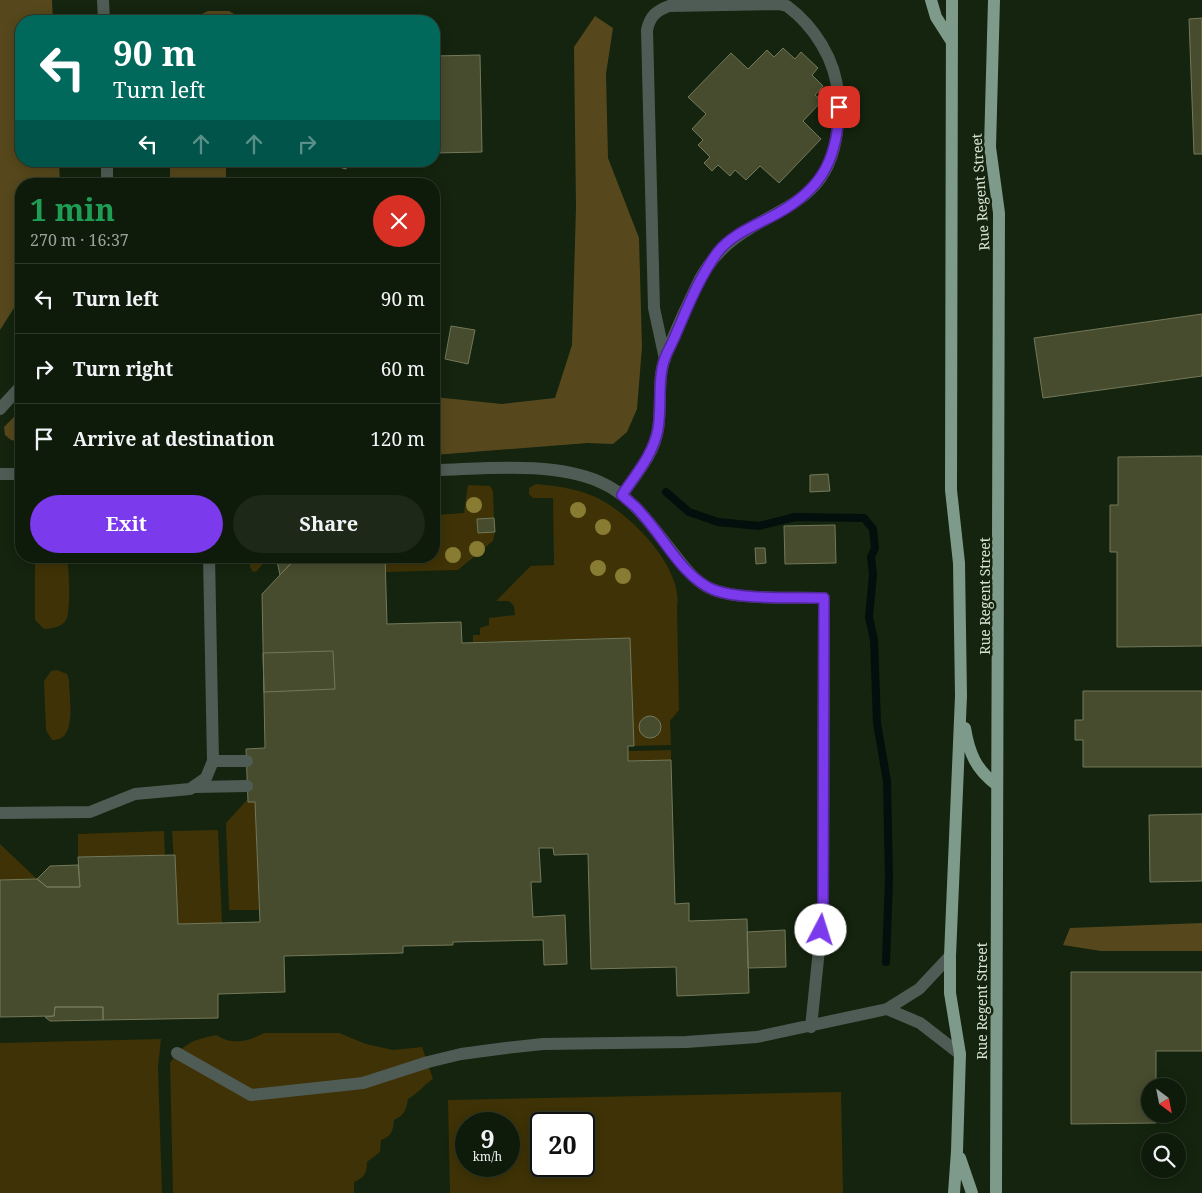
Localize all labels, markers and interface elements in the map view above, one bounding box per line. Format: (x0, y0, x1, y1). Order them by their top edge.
text: 90 m (113, 29, 196, 76)
icon: left (30, 35, 95, 100)
text: Turn left (113, 74, 205, 104)
pin (818, 86, 860, 128)
icon: arrive (825, 93, 853, 121)
icon: left (134, 130, 162, 158)
icon: ahead (187, 130, 215, 158)
icon: ahead (240, 130, 268, 158)
icon: right (293, 130, 321, 158)
street label: Rue Regent Street (966, 133, 994, 251)
text: 1 min (30, 189, 115, 230)
button: close (373, 195, 425, 247)
text: 270 m · 16:37 (30, 229, 129, 251)
icon: left (30, 285, 58, 313)
text: Turn left (73, 286, 159, 312)
text: 90 m (381, 286, 425, 312)
icon: right (30, 355, 58, 383)
text: Turn right (73, 356, 173, 382)
text: 60 m (381, 356, 425, 382)
icon: arrive (30, 425, 58, 453)
text: Arrive at destination (73, 426, 275, 452)
text: 120 m (370, 426, 425, 452)
button: Exit (30, 495, 223, 553)
button: Share (233, 495, 425, 553)
street label: Rue Regent Street (975, 537, 994, 655)
position arrow (794, 903, 846, 955)
street label: Rue Regent Street (972, 942, 991, 1060)
north arrow (1141, 1078, 1186, 1122)
map controls (1141, 1078, 1186, 1178)
speed limit sign: 20 (530, 1112, 595, 1177)
text: 9 (480, 1121, 495, 1155)
button: search (1141, 1133, 1186, 1178)
text: km/h (473, 1148, 502, 1165)

